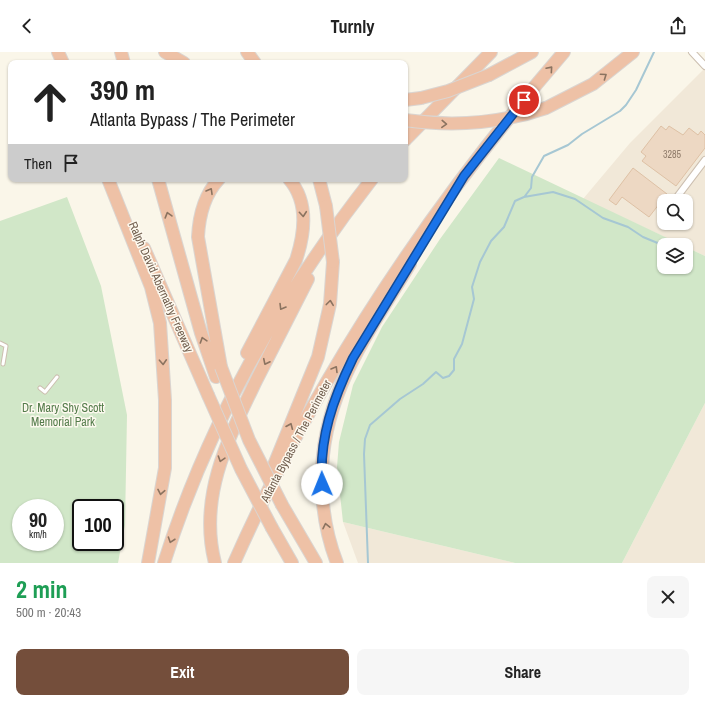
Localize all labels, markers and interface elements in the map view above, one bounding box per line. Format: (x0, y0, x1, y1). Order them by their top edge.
text: Turnly (330, 14, 375, 39)
icon: back (16, 15, 38, 37)
icon: share (667, 15, 689, 37)
one-way arrow (545, 66, 552, 73)
text: 390 m (90, 71, 155, 109)
one-way arrow (600, 73, 607, 81)
icon: ahead (24, 76, 76, 128)
pin (507, 83, 541, 117)
icon: arrive (513, 89, 535, 111)
text: Atlanta Bypass / The Perimeter (90, 107, 295, 132)
one-way arrow (441, 120, 447, 128)
house number: 3285 (663, 148, 682, 161)
icon: arrive (60, 152, 82, 174)
text: Then (24, 153, 52, 174)
one-way arrow (206, 188, 213, 195)
map controls (657, 194, 693, 274)
button: search (657, 194, 693, 230)
one-way arrow (299, 211, 308, 217)
one-way arrow (164, 212, 173, 219)
street label: Ralph David Abernathy Freeway (125, 219, 197, 355)
button: layers (657, 238, 693, 274)
one-way arrow (325, 299, 334, 306)
one-way arrow (280, 303, 287, 310)
one-way arrow (200, 337, 208, 344)
one-way arrow (263, 358, 271, 365)
one-way arrow (158, 359, 167, 365)
one-way arrow (330, 366, 337, 373)
street label: Atlanta Bypass / The Perimeter (256, 376, 335, 506)
park label: Dr. Mary Shy Scott Memorial Park (22, 400, 104, 430)
one-way arrow (285, 422, 293, 430)
one-way arrow (217, 455, 225, 462)
position arrow (301, 463, 343, 505)
one-way arrow (158, 489, 166, 495)
speed limit sign: 100 (72, 499, 124, 551)
text: 90 (29, 506, 47, 533)
one-way arrow (323, 522, 331, 529)
text: km/h (29, 528, 47, 541)
one-way arrow (167, 536, 176, 543)
text: 2 min (16, 573, 67, 605)
button: close (647, 576, 689, 618)
text: 500 m · 20:43 (16, 604, 81, 621)
button: Exit (16, 649, 349, 695)
button: Share (357, 649, 689, 695)

